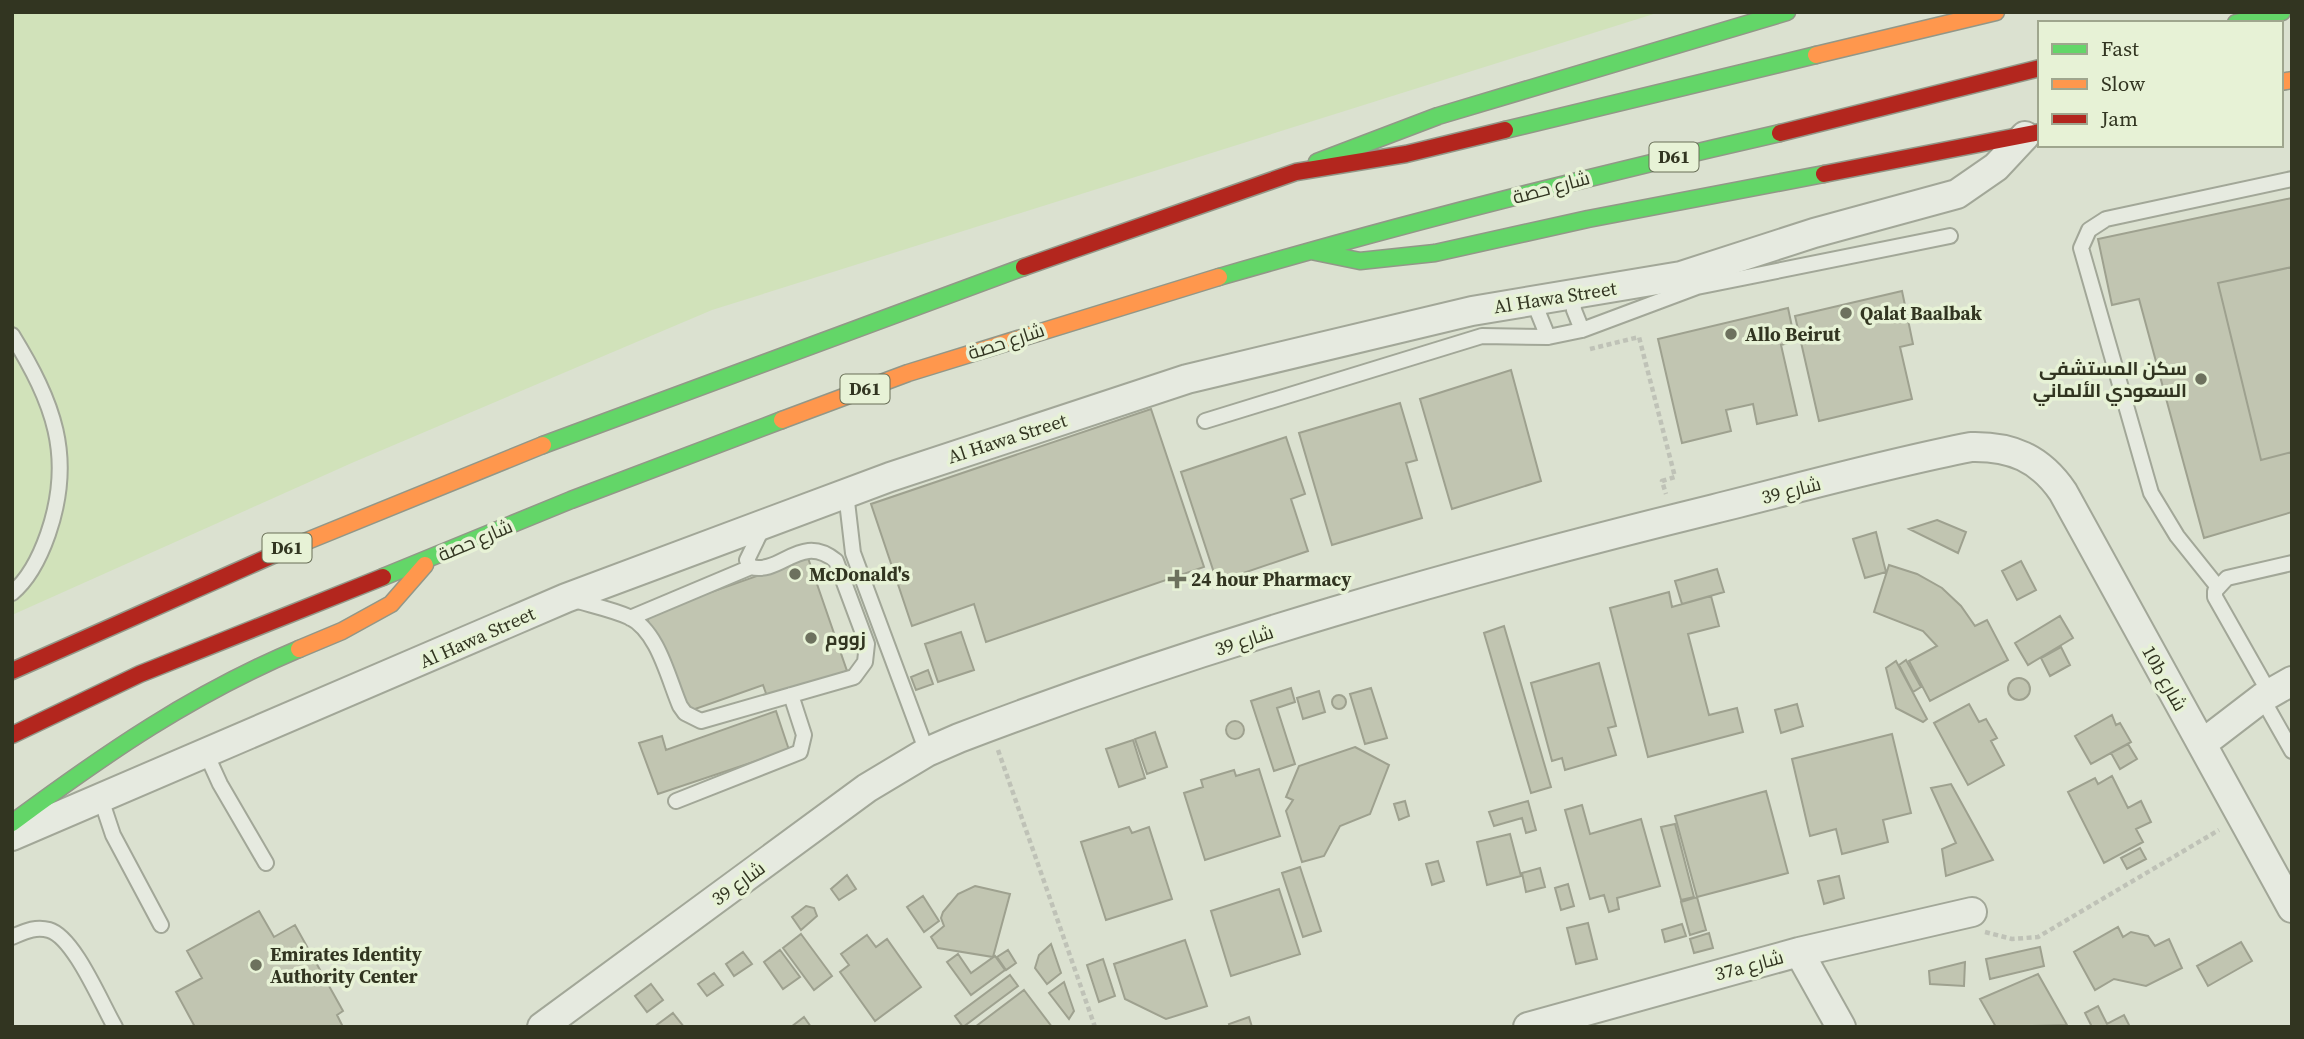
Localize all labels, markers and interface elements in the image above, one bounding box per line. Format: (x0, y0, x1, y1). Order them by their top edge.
legend (2038, 21, 2283, 147)
text: Fast (2101, 34, 2139, 63)
text: Slow (2101, 69, 2145, 98)
text: Jam (2100, 104, 2138, 133)
road number: D61 (1650, 142, 1698, 172)
street label: شارع حصة (1509, 164, 1593, 211)
street label: Al Hawa Street (1492, 274, 1619, 320)
place label: Qalat Baalbak (1860, 300, 1983, 326)
marker: Qalat Baalbak (1838, 305, 1854, 321)
street label: شارع حصة (964, 316, 1048, 367)
place label: Allo Beirut (1745, 321, 1841, 347)
marker: Allo Beirut (1723, 326, 1739, 342)
place label: سكن المستشفى السعودي الألماني (2033, 355, 2187, 406)
marker: سكن المستشفى السعودي الألماني (2193, 371, 2209, 387)
road number: D61 (840, 374, 890, 404)
street label: Al Hawa Street (944, 406, 1071, 470)
street label: شارع 39 (1759, 470, 1824, 511)
street label: شارع حصة (434, 513, 517, 568)
road number: D61 (262, 534, 312, 562)
place label: McDonald's (809, 561, 910, 587)
marker: McDonald's (787, 566, 803, 582)
place label: 24 hour Pharmacy (1191, 566, 1352, 592)
marker: 24 hour Pharmacy (1169, 571, 1185, 587)
street label: Al Hawa Street (415, 600, 540, 674)
street label: شارع 39 (1211, 618, 1277, 663)
place label: زووم (825, 625, 866, 652)
marker: زووم (803, 630, 819, 646)
street label: 10b شارع (2135, 641, 2194, 716)
street label: شارع 39 (706, 855, 771, 912)
place label: Emirates Identity Authority Center (270, 941, 423, 989)
street label: 37a شارع (1712, 943, 1786, 988)
marker: Emirates Identity Authority Center (248, 957, 264, 973)

